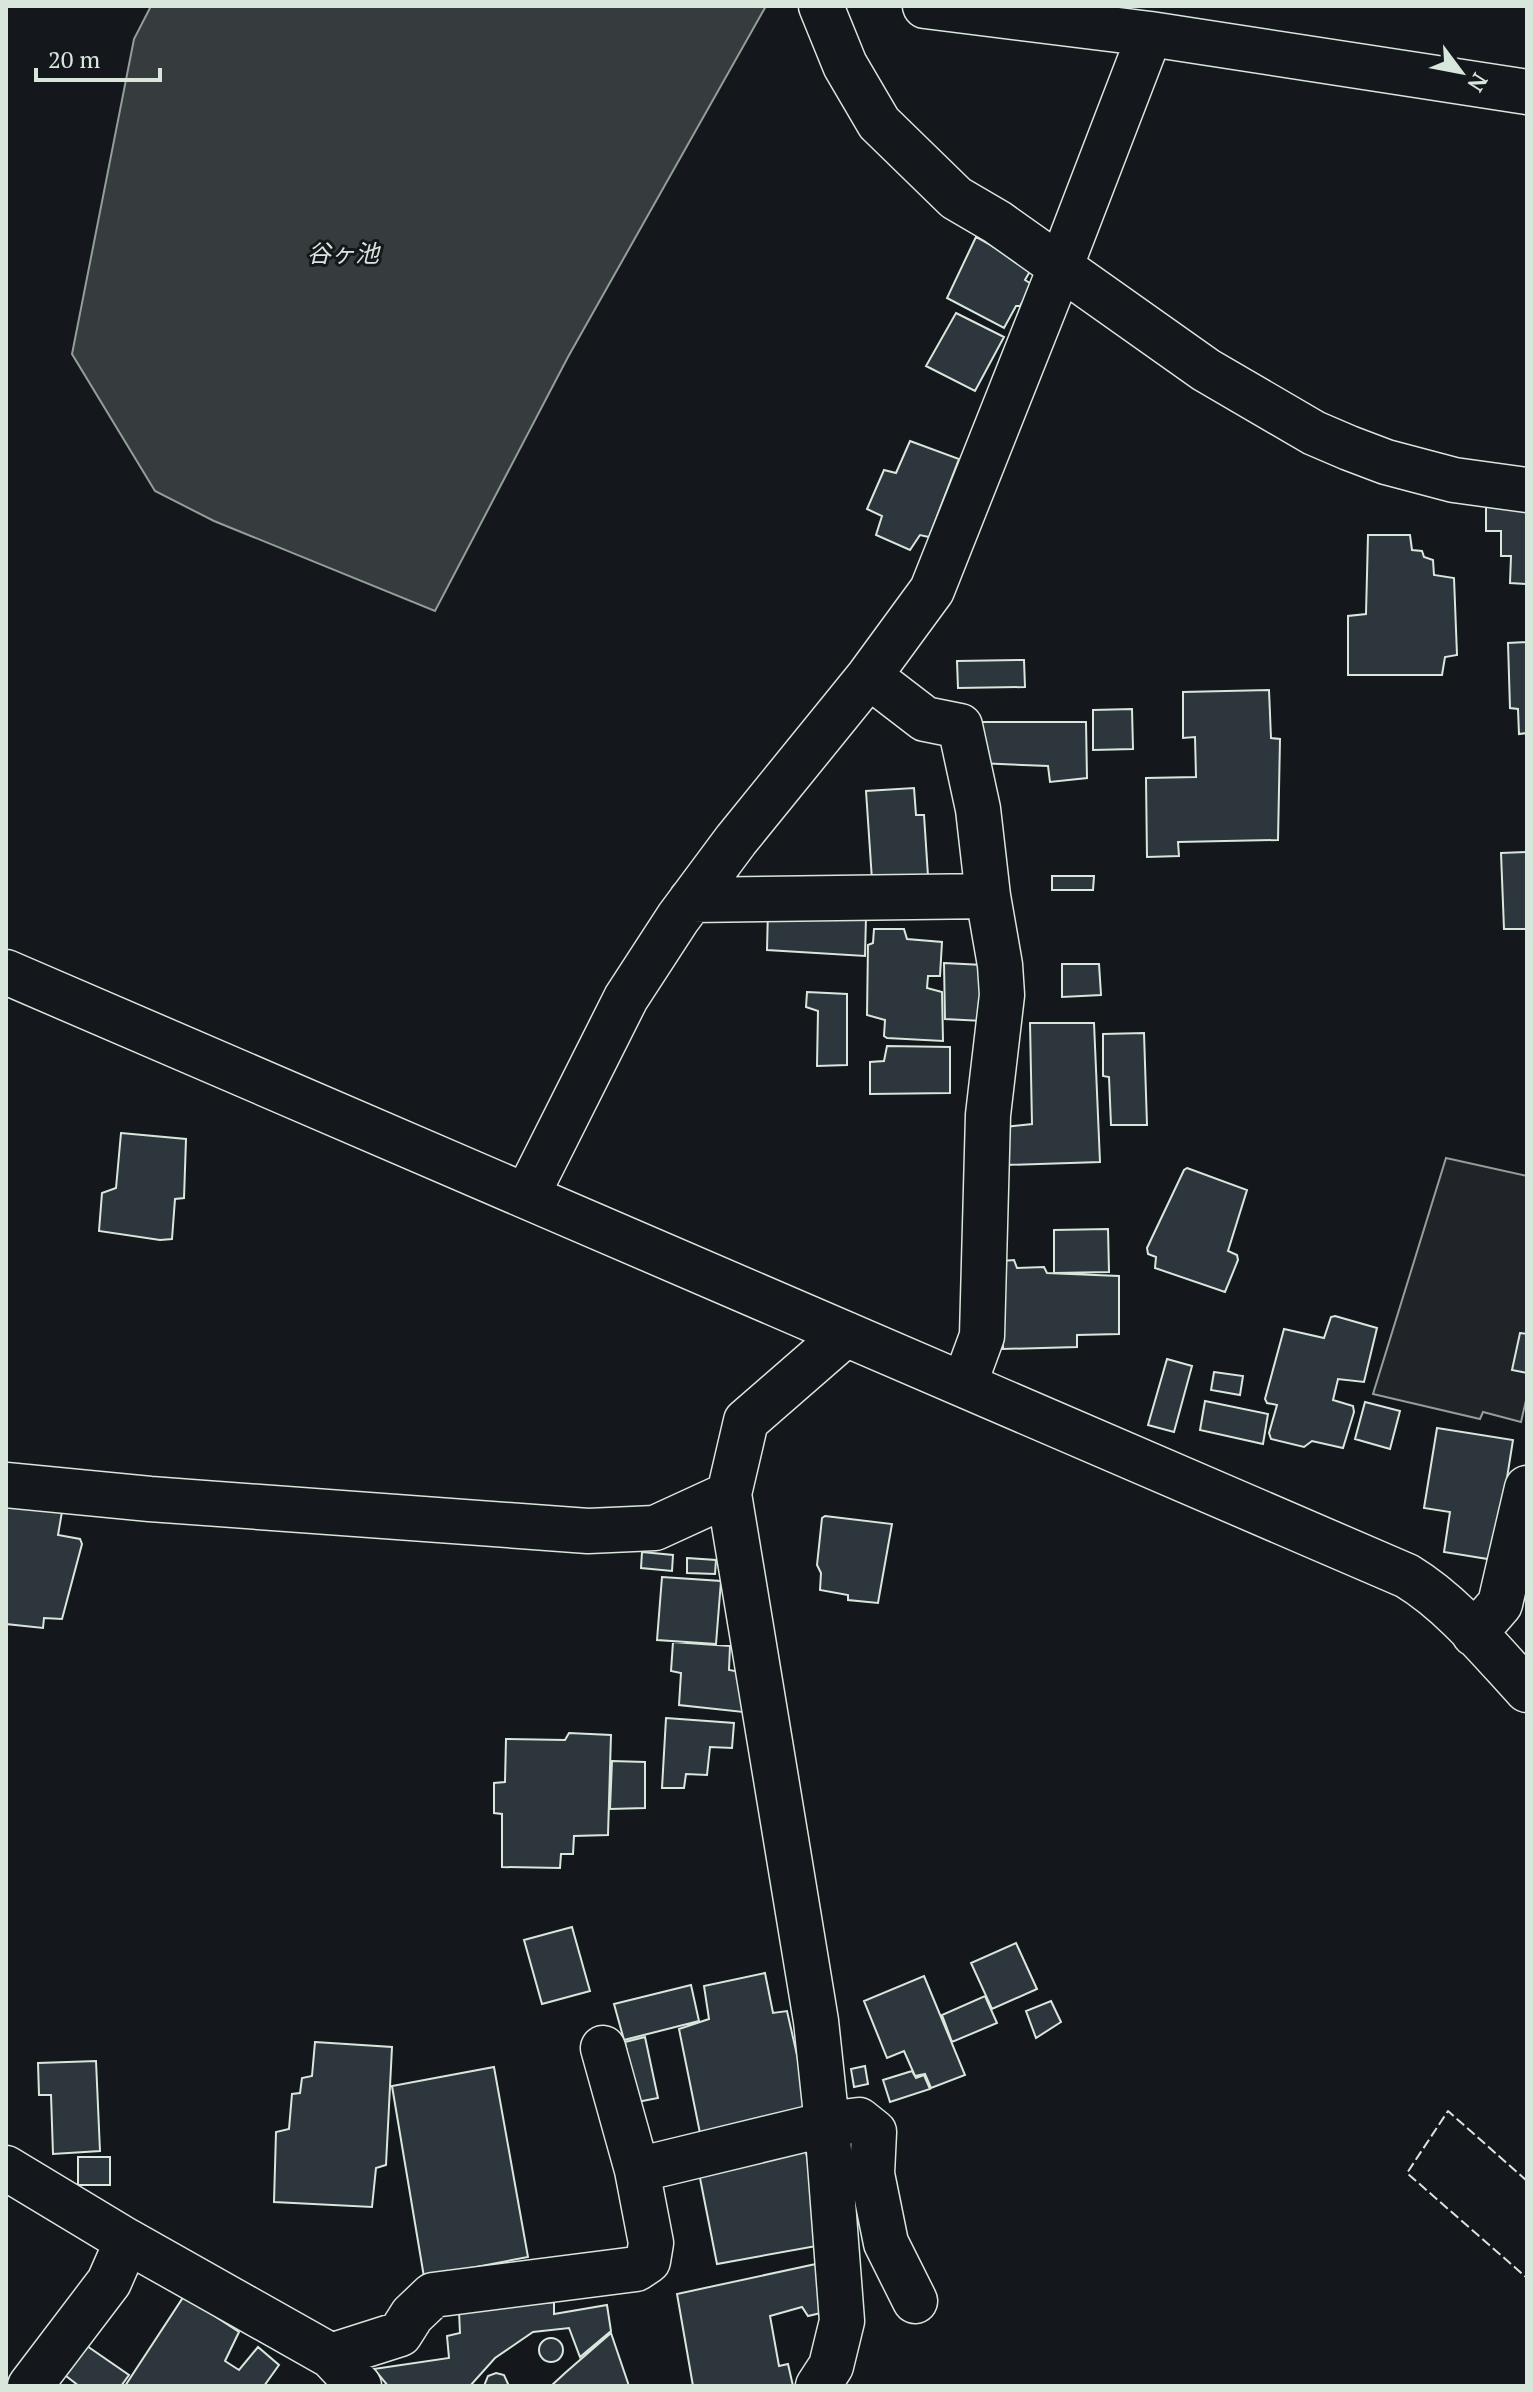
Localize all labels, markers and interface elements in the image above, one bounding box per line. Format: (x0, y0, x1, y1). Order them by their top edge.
scale bar (36, 32, 160, 82)
north arrow (1421, 32, 1501, 112)
text: 20 m (48, 43, 100, 75)
text: N (1462, 68, 1495, 98)
water label: 谷ヶ池 (307, 237, 381, 269)

